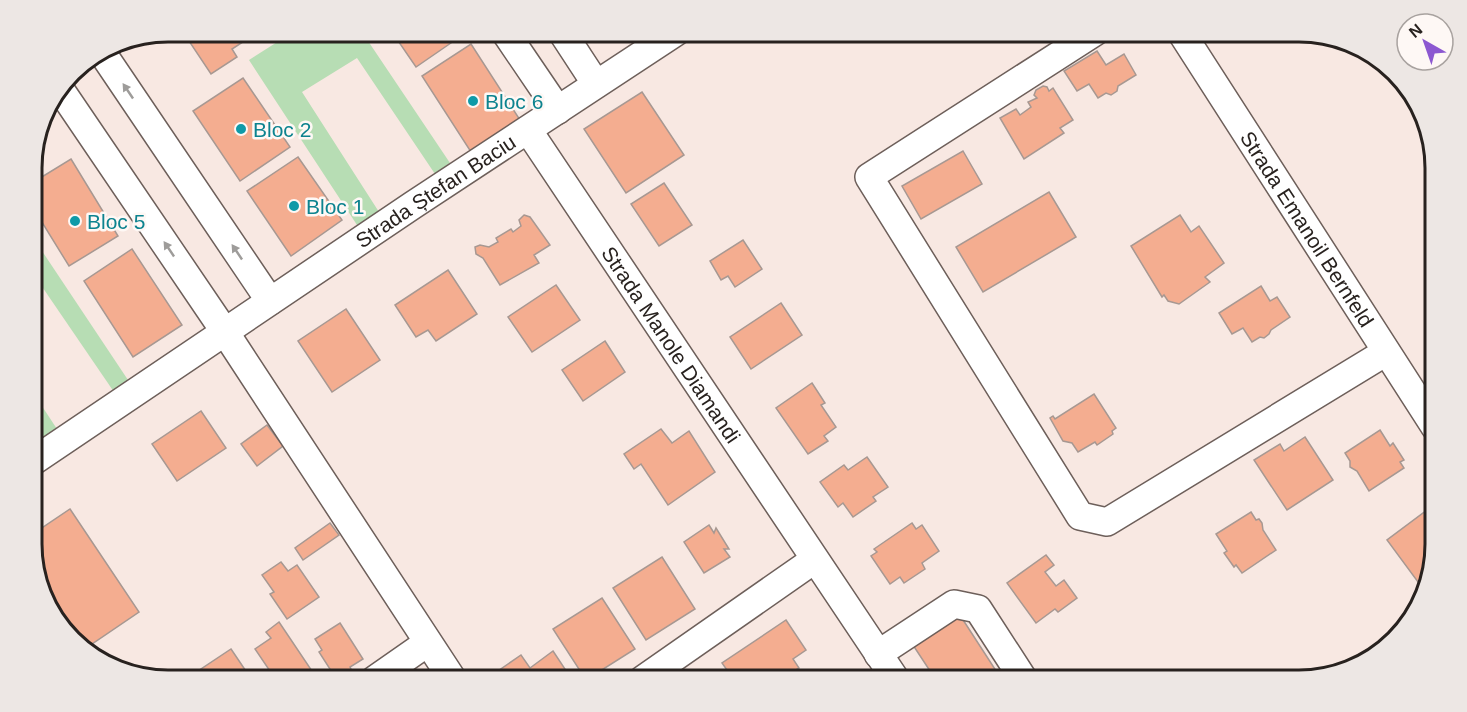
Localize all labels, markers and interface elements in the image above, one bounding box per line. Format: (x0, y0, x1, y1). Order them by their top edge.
north arrow (1395, 12, 1455, 72)
text: N (1406, 21, 1426, 41)
one-way arrow (123, 83, 134, 99)
place label: Bloc 6 (485, 90, 543, 113)
marker: Bloc 6 (466, 94, 480, 108)
place label: Bloc 2 (253, 118, 311, 141)
marker: Bloc 2 (234, 122, 248, 136)
street label: Strada Emanoil Bernfeld (1236, 127, 1379, 331)
street label: Strada Ștefan Baciu (351, 130, 519, 252)
place label: Bloc 1 (306, 195, 364, 218)
marker: Bloc 1 (287, 199, 301, 213)
place label: Bloc 5 (87, 210, 145, 233)
marker: Bloc 5 (68, 214, 82, 228)
one-way arrow (163, 242, 175, 258)
street label: Strada Manole Diamandi (598, 242, 745, 447)
one-way arrow (231, 245, 243, 261)

